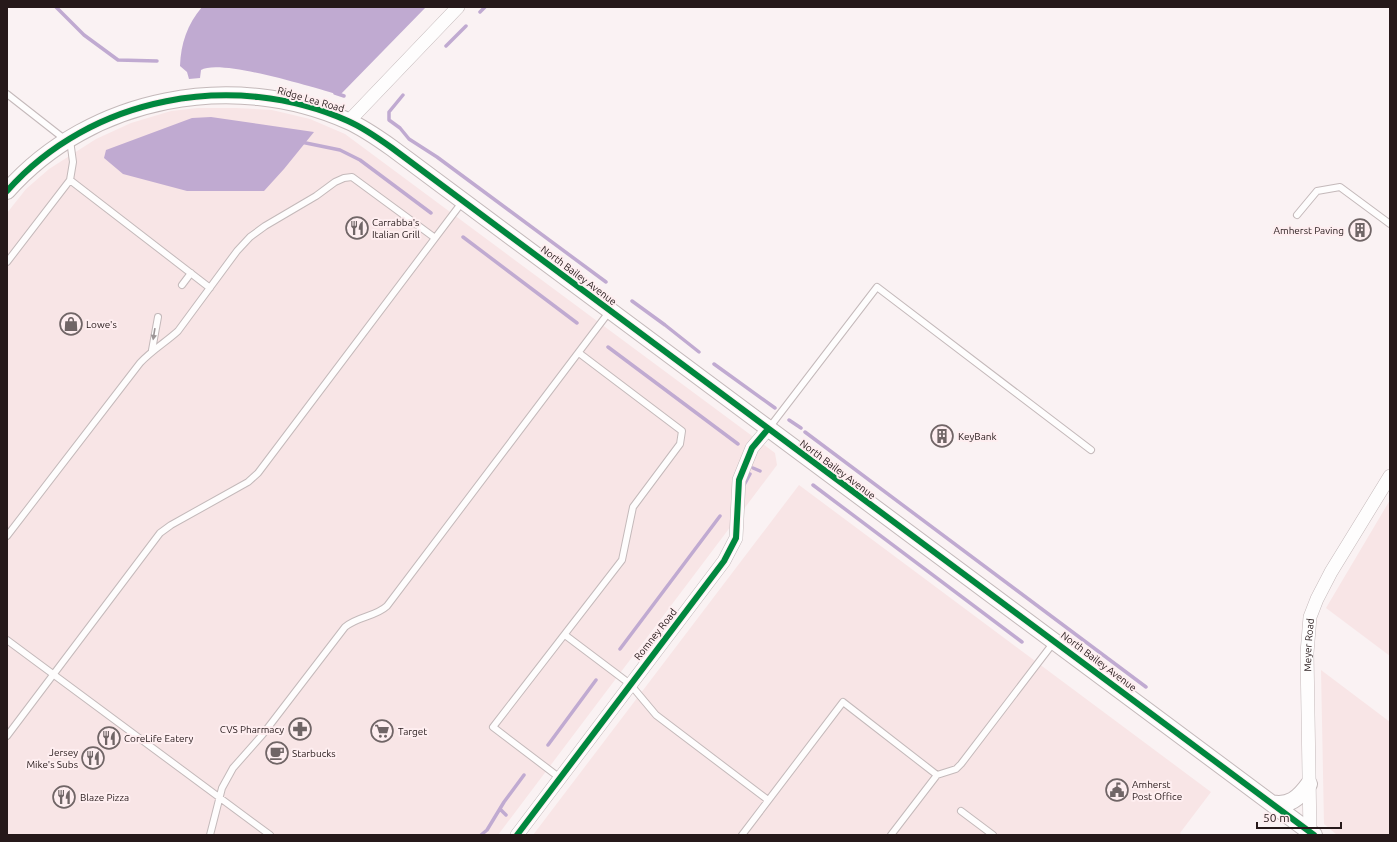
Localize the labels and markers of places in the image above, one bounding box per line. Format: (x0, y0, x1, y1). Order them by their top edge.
restaurant icon: Carrabba's Italian Grill (344, 215, 370, 241)
place label: Carrabba's Italian Grill (372, 217, 420, 240)
building icon: Amherst Paving (1347, 217, 1373, 243)
place label: Amherst Paving (1274, 225, 1344, 236)
shop icon: Lowe's (58, 311, 84, 337)
place label: Lowe's (86, 319, 117, 330)
building icon: KeyBank (929, 423, 955, 449)
place label: KeyBank (958, 431, 997, 442)
pharmacy icon: CVS Pharmacy (287, 716, 313, 742)
supermarket icon: Target (369, 718, 395, 744)
place label: CVS Pharmacy (220, 724, 284, 735)
restaurant icon: CoreLife Eatery (96, 725, 122, 751)
place label: Target (398, 726, 427, 737)
place label: CoreLife Eatery (124, 733, 194, 744)
cafe icon: Starbucks (264, 740, 290, 766)
restaurant icon: Jersey Mike's Subs (80, 745, 106, 771)
place label: Jersey Mike's Subs (26, 747, 78, 770)
place label: Starbucks (292, 748, 336, 759)
public building icon: Amherst Post Office (1104, 777, 1130, 803)
place label: Amherst Post Office (1132, 779, 1182, 802)
restaurant icon: Blaze Pizza (51, 784, 77, 810)
place label: Blaze Pizza (80, 792, 129, 803)

